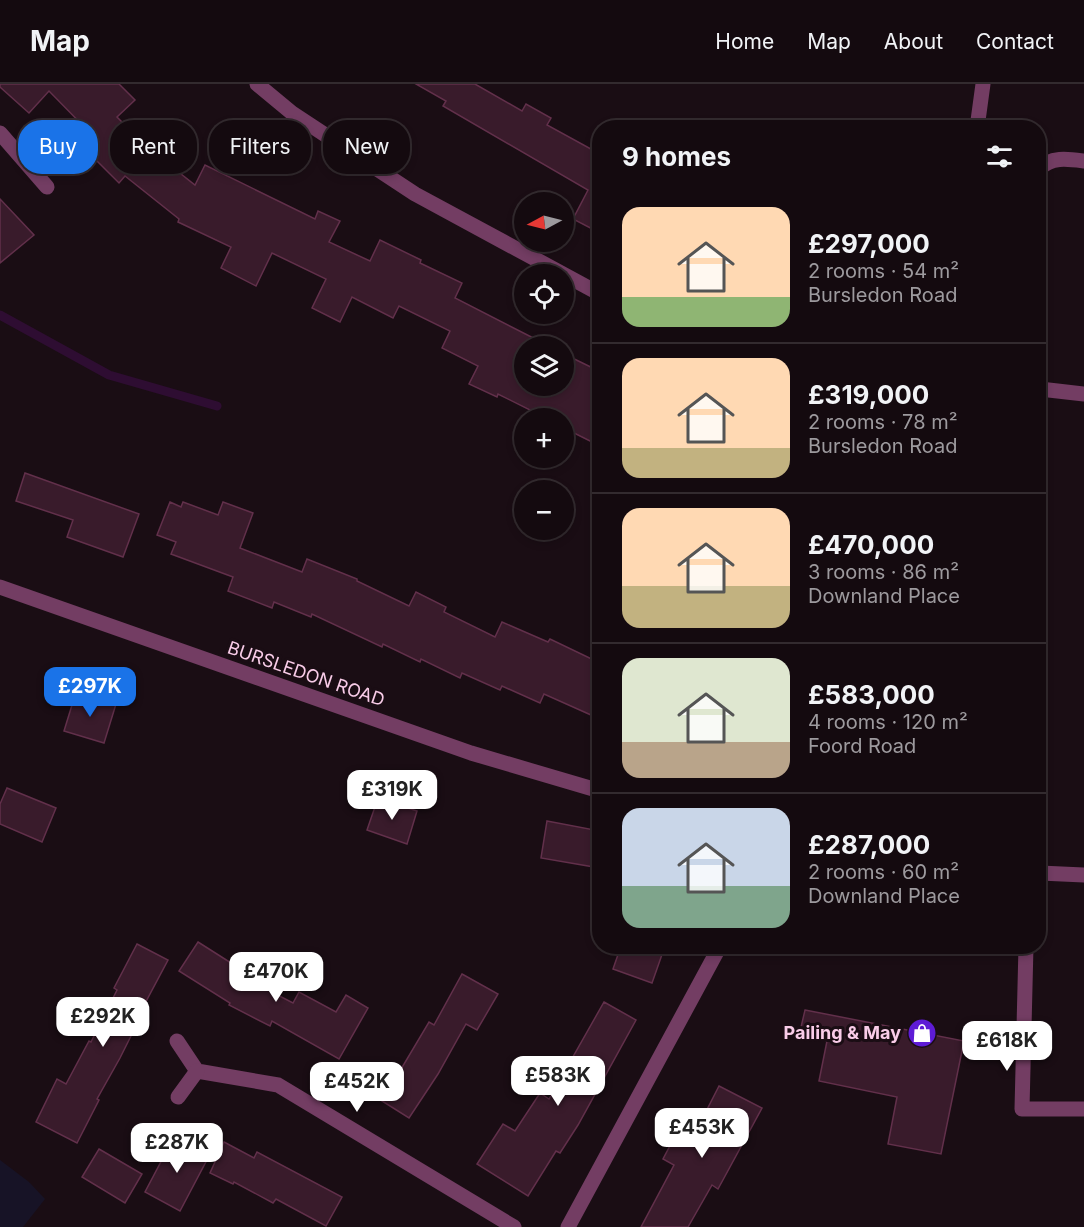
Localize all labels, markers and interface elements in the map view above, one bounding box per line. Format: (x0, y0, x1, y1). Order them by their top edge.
text: Map (30, 24, 90, 58)
text: Home (715, 29, 774, 54)
text: Map (807, 29, 851, 54)
text: About (884, 29, 943, 54)
text: Contact (976, 29, 1054, 54)
chip: Buy (18, 120, 98, 174)
chip: Rent (110, 120, 197, 174)
chip: Filters (209, 120, 311, 174)
chip: New (323, 120, 410, 174)
icon: filters (983, 140, 1016, 173)
text: 9 homes (622, 141, 731, 172)
north arrow (514, 192, 574, 252)
map controls (514, 192, 574, 540)
text: £297,000 (808, 228, 930, 259)
icon: home (670, 231, 742, 303)
text: 2 rooms · 54 m² (808, 259, 959, 283)
button: locate (514, 264, 574, 324)
text: Bursledon Road (808, 283, 957, 307)
button: layers (514, 336, 574, 396)
text: £319,000 (808, 379, 929, 410)
icon: home (670, 382, 742, 454)
button: + (514, 408, 574, 468)
text: 2 rooms · 78 m² (808, 410, 957, 434)
text: Bursledon Road (808, 434, 957, 458)
button: − (514, 480, 574, 540)
text: £470,000 (808, 529, 934, 560)
icon: home (670, 532, 742, 604)
text: 3 rooms · 86 m² (808, 560, 959, 584)
text: Downland Place (808, 584, 960, 608)
street label: BURSLEDON ROAD (225, 637, 388, 710)
pin: £297K (48, 667, 132, 718)
text: £297K (58, 674, 122, 698)
text: £583,000 (808, 679, 935, 710)
icon: home (670, 682, 742, 754)
text: 4 rooms · 120 m² (808, 710, 968, 734)
text: Foord Road (808, 734, 916, 758)
pin: £319K (350, 770, 434, 821)
text: £319K (361, 777, 423, 801)
text: £287,000 (808, 829, 930, 860)
icon: home (670, 832, 742, 904)
text: 2 rooms · 60 m² (808, 860, 959, 884)
text: Downland Place (808, 884, 960, 908)
pin: £470K (234, 952, 318, 1003)
text: £470K (243, 959, 309, 983)
pin: £292K (61, 997, 145, 1048)
text: £292K (70, 1004, 136, 1028)
shop icon: Pailing & May (906, 1017, 938, 1049)
pin: £618K (965, 1021, 1049, 1072)
place label: Pailing & May (784, 1022, 901, 1043)
text: £618K (976, 1028, 1038, 1052)
pin: £583K (516, 1056, 600, 1107)
pin: £452K (315, 1062, 399, 1113)
text: £583K (525, 1063, 591, 1087)
text: £452K (324, 1069, 390, 1093)
pin: £453K (660, 1108, 744, 1159)
text: £453K (669, 1115, 735, 1139)
pin: £287K (135, 1123, 219, 1174)
text: £287K (145, 1130, 209, 1154)

